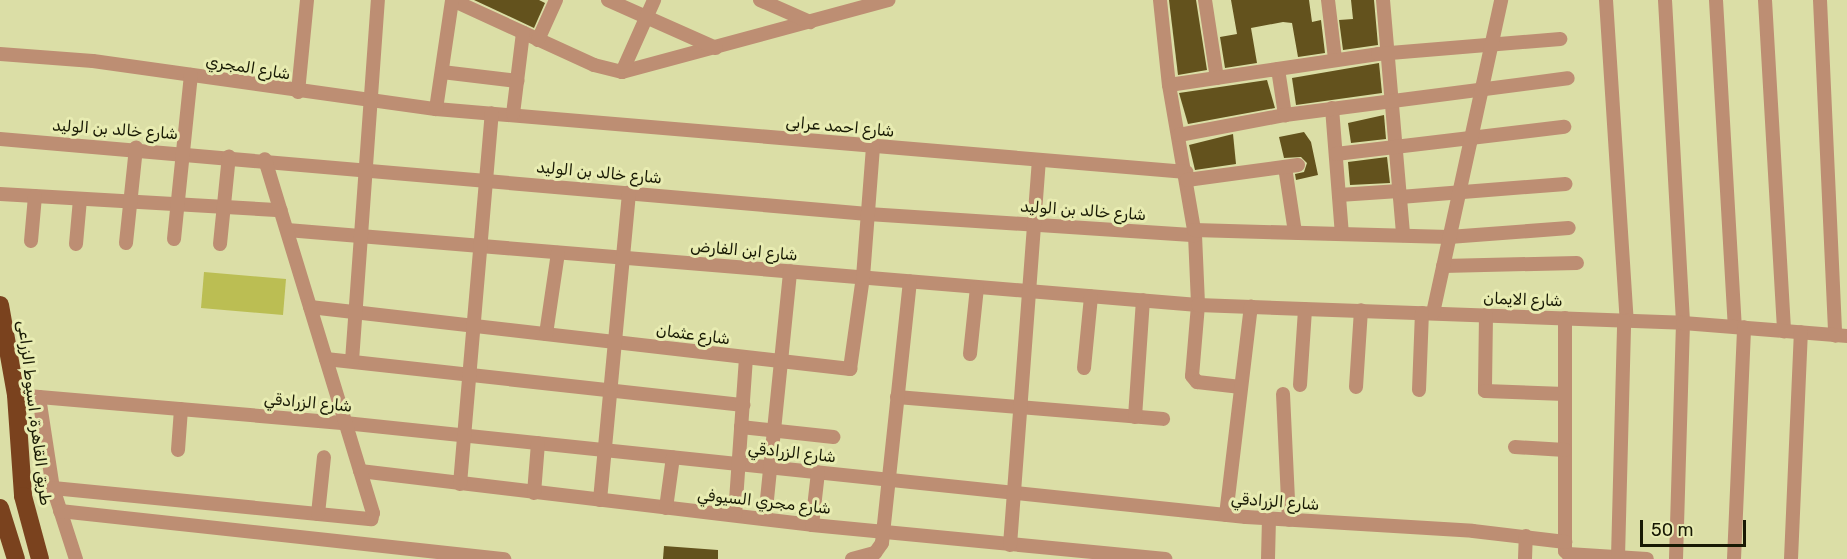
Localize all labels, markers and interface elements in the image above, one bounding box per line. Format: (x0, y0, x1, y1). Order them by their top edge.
street label: شارع المجري (204, 52, 292, 84)
street label: شارع احمد عرابى (785, 113, 895, 141)
street label: شارع خالد بن الوليد (51, 116, 179, 144)
street label: شارع خالد بن الوليد (535, 158, 663, 188)
street label: شارع خالد بن الوليد (1019, 197, 1147, 225)
street label: شارع ابن الفارض (690, 237, 798, 265)
street label: شارع الايمان (1483, 289, 1563, 311)
street label: طريق القاهرة, اسيوط الزراعى (13, 319, 55, 507)
street label: شارع عثمان (655, 321, 731, 349)
street label: شارع الزرادقي (263, 390, 353, 416)
street label: شارع الزرادقي (747, 439, 837, 467)
street label: شارع مجري السيوفي (696, 485, 832, 519)
street label: شارع الزرادقي (1230, 489, 1320, 515)
scale bar (1643, 508, 1750, 546)
text: 50 m (1651, 519, 1694, 541)

